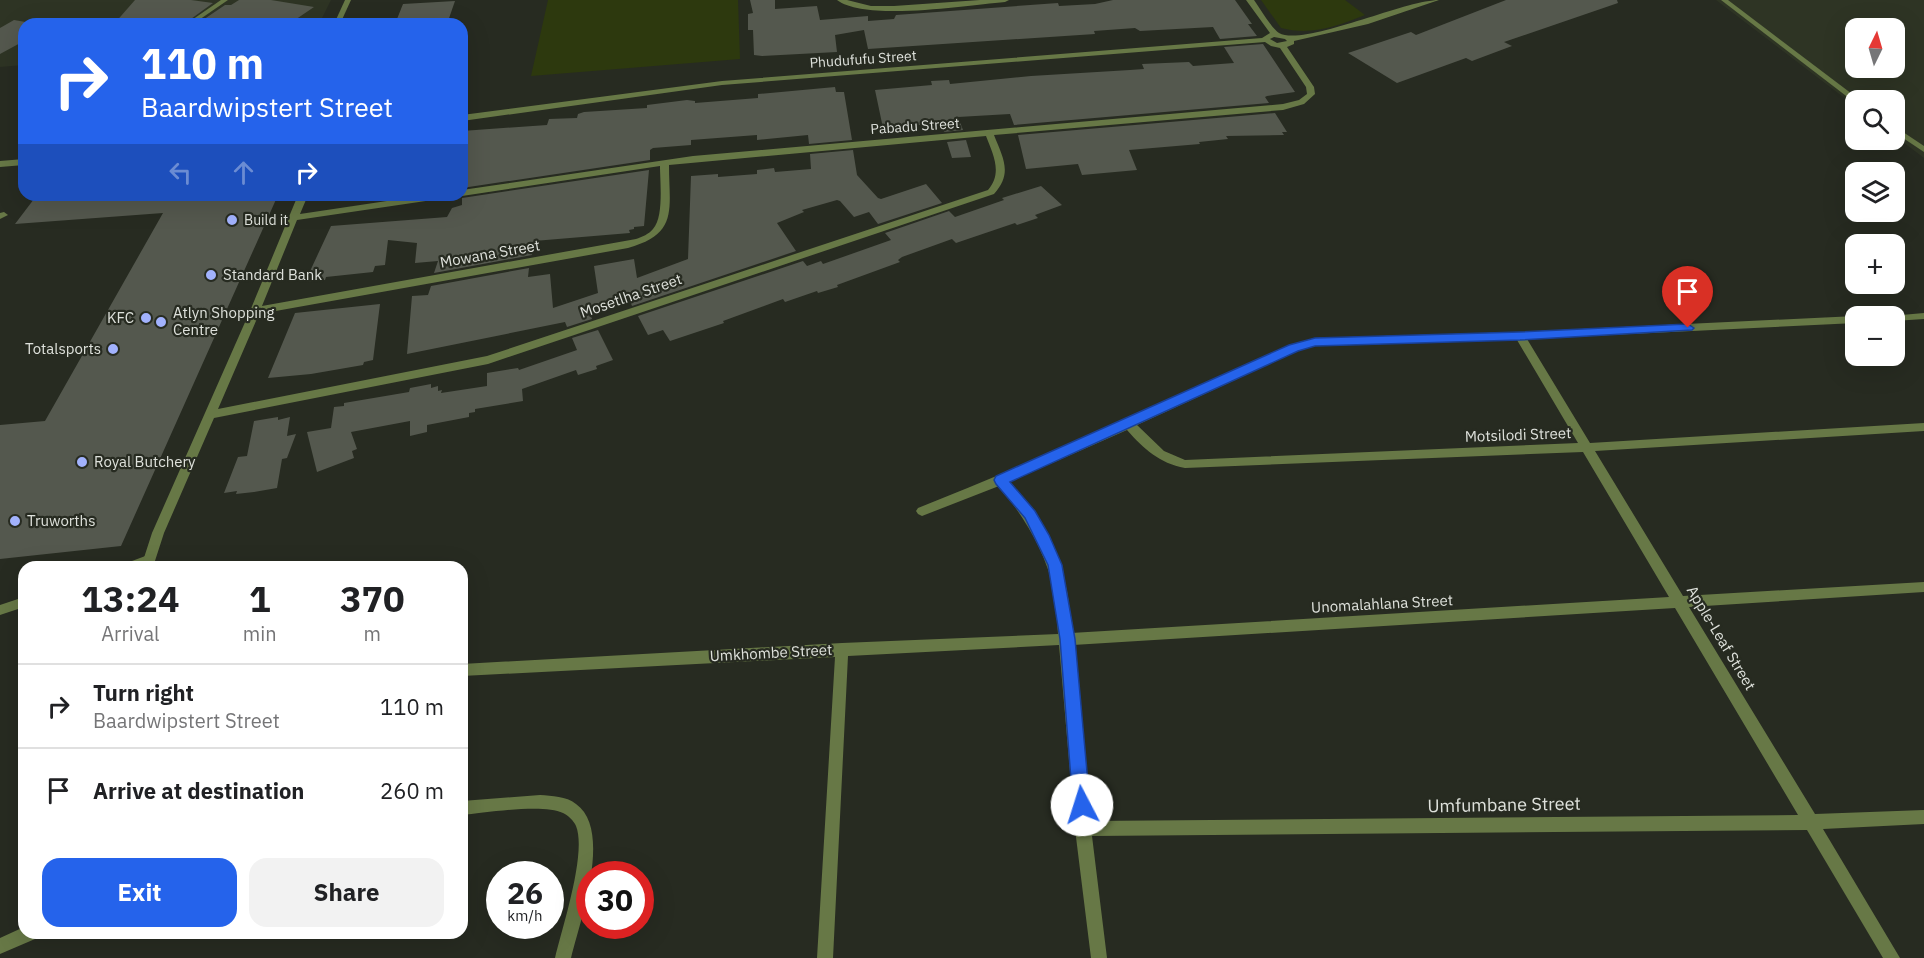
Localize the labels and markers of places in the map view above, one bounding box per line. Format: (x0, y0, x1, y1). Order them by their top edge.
place label: Build it (244, 211, 288, 229)
marker: Build it (225, 213, 239, 227)
place label: Standard Bank (223, 265, 322, 284)
pin (1662, 266, 1713, 328)
marker: Standard Bank (204, 268, 218, 282)
place label: Atlyn Shopping Centre (173, 303, 275, 339)
place label: KFC (107, 308, 134, 327)
marker: KFC (139, 311, 153, 325)
marker: Atlyn Shopping Centre (154, 315, 168, 329)
place label: Totalsports (25, 339, 101, 358)
marker: Totalsports (106, 342, 120, 356)
place label: Royal Butchery (94, 452, 196, 471)
marker: Royal Butchery (75, 455, 89, 469)
place label: Truworths (27, 511, 95, 530)
marker: Truworths (8, 514, 22, 528)

